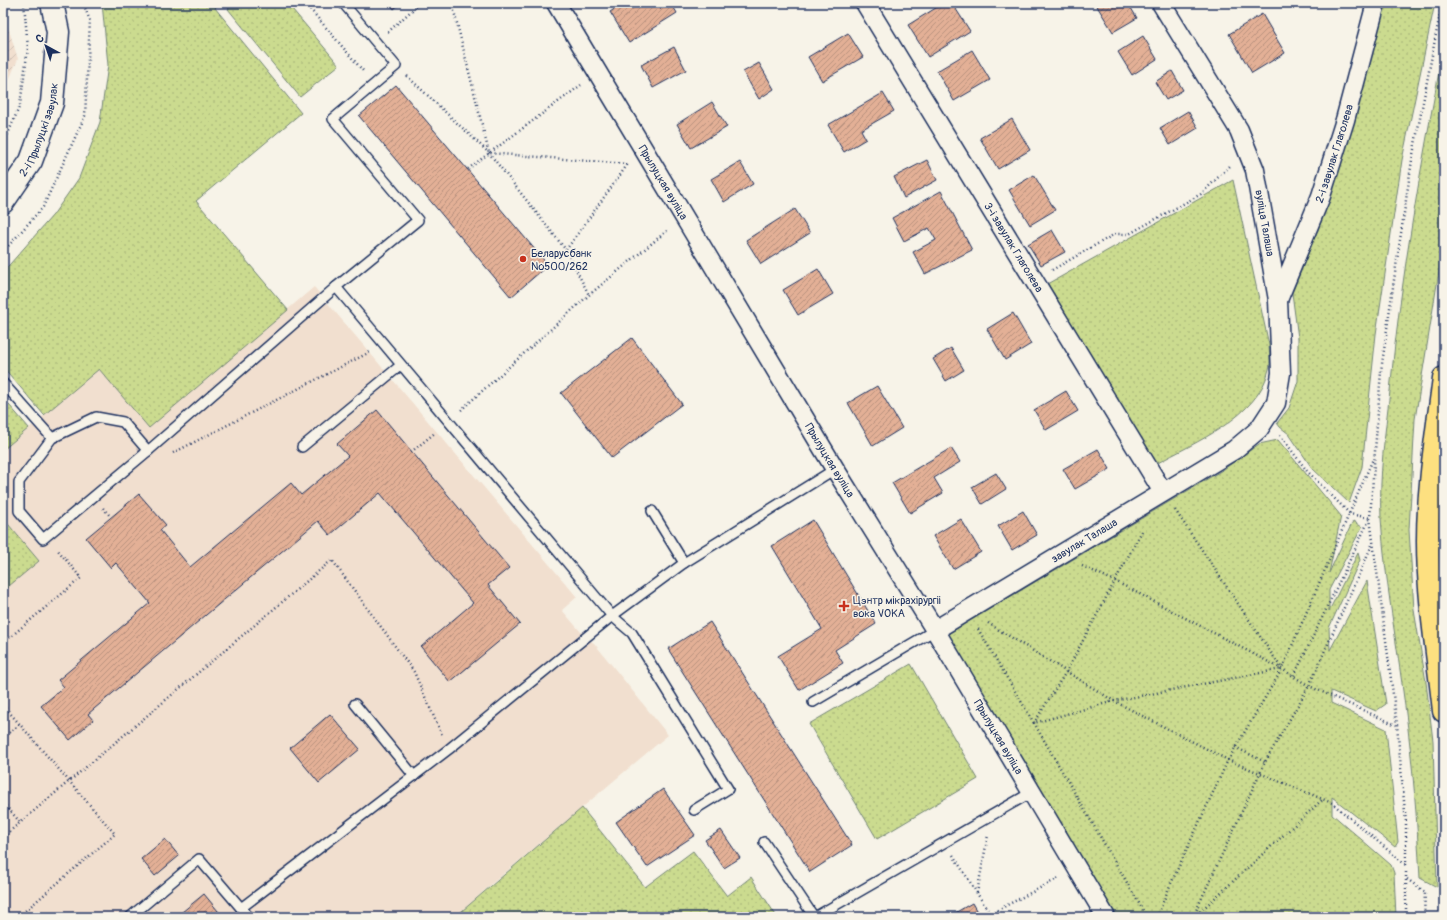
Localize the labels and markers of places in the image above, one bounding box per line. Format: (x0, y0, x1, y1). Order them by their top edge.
place label: Беларусбанк №500/262 (531, 247, 592, 273)
marker: Беларусбанк №500/262 (518, 254, 528, 264)
place label: Цэнтр мікрахірургіі вока VOKA (853, 594, 941, 620)
marker: Цэнтр мікрахірургіі вока VOKA (838, 600, 850, 612)

